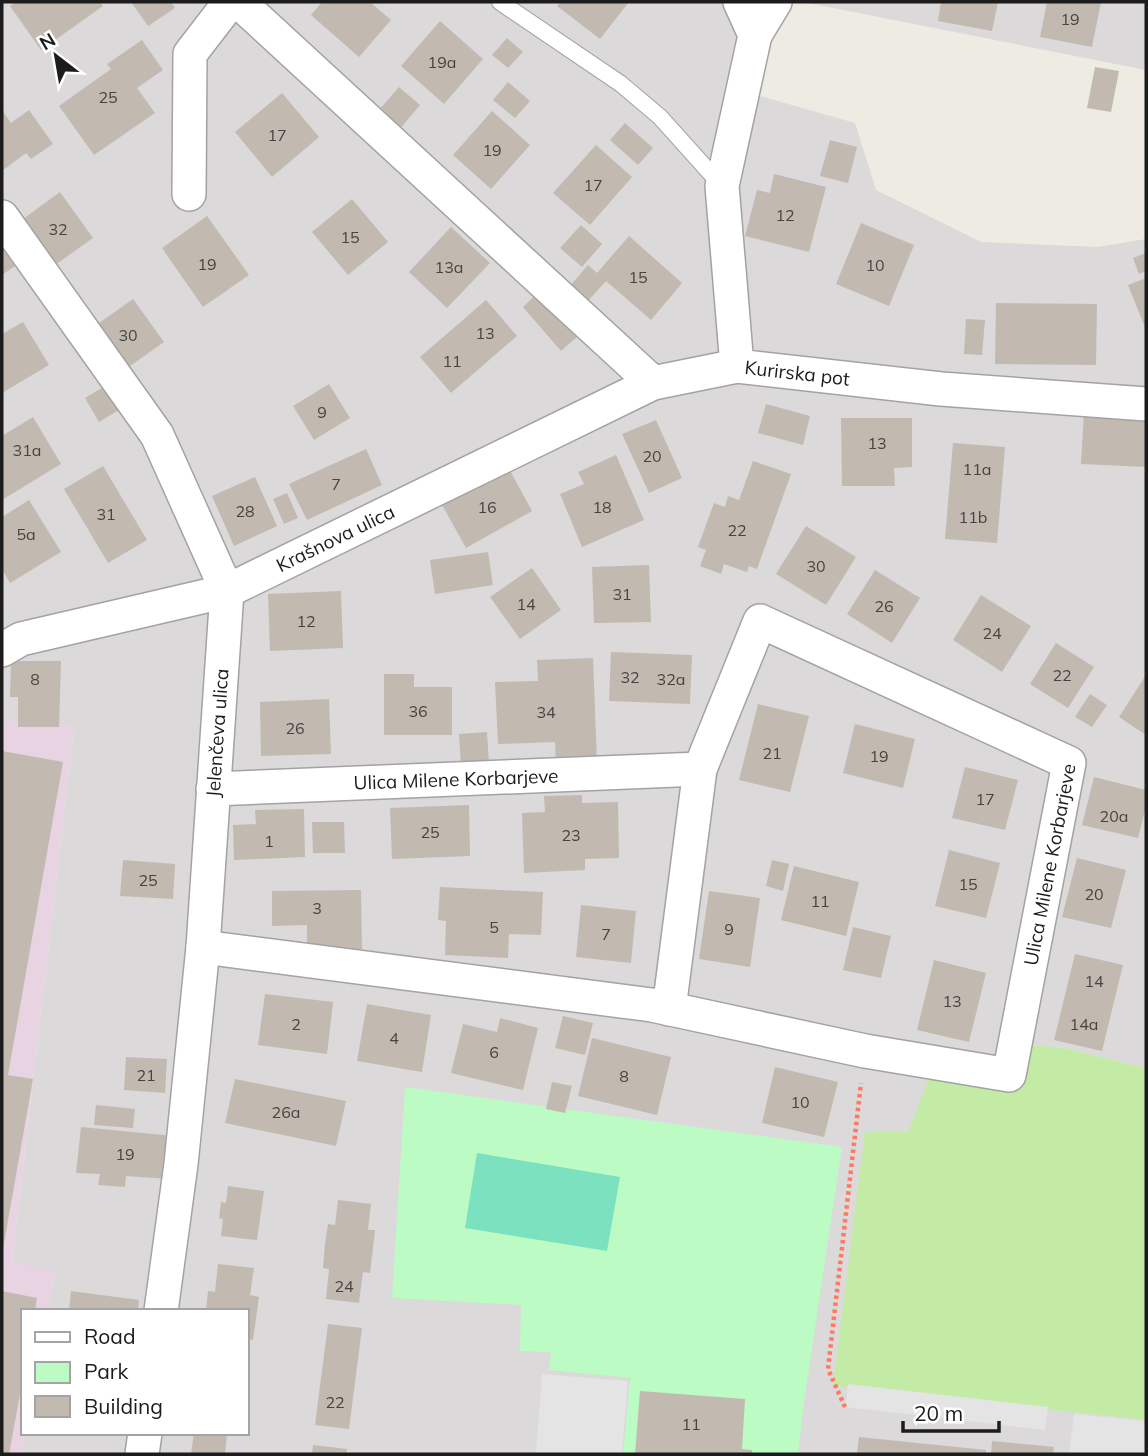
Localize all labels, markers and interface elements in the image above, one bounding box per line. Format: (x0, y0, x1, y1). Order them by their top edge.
house number: 19 (1060, 9, 1080, 29)
north arrow (21, 21, 91, 91)
text: N (35, 27, 60, 55)
house number: 19a (428, 52, 456, 72)
house number: 25 (98, 87, 118, 107)
house number: 17 (267, 125, 287, 145)
house number: 19 (482, 140, 502, 160)
house number: 17 (583, 175, 603, 195)
house number: 12 (775, 205, 795, 225)
house number: 32 (48, 219, 68, 239)
house number: 15 (340, 227, 360, 247)
house number: 19 (197, 254, 217, 274)
house number: 10 (865, 255, 885, 275)
house number: 13a (435, 257, 463, 277)
house number: 15 (628, 267, 648, 287)
house number: 13 (475, 323, 495, 343)
house number: 30 (118, 325, 138, 345)
house number: 11 (442, 351, 462, 371)
street label: Kurirska pot (743, 355, 851, 391)
house number: 9 (317, 402, 327, 422)
house number: 13 (867, 433, 887, 453)
house number: 31a (13, 440, 41, 460)
house number: 20 (642, 446, 662, 466)
house number: 11a (963, 459, 991, 479)
house number: 7 (331, 474, 341, 494)
house number: 16 (477, 497, 497, 517)
house number: 18 (592, 497, 612, 517)
street label: Krašnova ulica (272, 499, 398, 577)
house number: 28 (235, 501, 255, 521)
house number: 31 (96, 504, 116, 524)
house number: 11b (959, 507, 987, 527)
house number: 22 (727, 520, 747, 540)
house number: 5a (16, 524, 36, 544)
house number: 30 (806, 556, 826, 576)
house number: 31 (612, 584, 632, 604)
house number: 14 (516, 594, 536, 614)
house number: 26 (874, 596, 894, 616)
house number: 12 (296, 611, 316, 631)
house number: 24 (982, 623, 1002, 643)
house number: 22 (1052, 665, 1072, 685)
house number: 32 (620, 667, 640, 687)
street label: Jelenčeva ulica (201, 668, 233, 798)
house number: 8 (30, 669, 40, 689)
house number: 32a (657, 669, 685, 689)
house number: 36 (408, 701, 428, 721)
house number: 34 (536, 702, 556, 722)
house number: 26 (285, 718, 305, 738)
house number: 21 (762, 743, 782, 763)
house number: 19 (869, 746, 889, 766)
street label: Ulica Milene Korbarjeve (1018, 761, 1081, 967)
street label: Ulica Milene Korbarjeve (353, 763, 559, 795)
house number: 17 (975, 789, 995, 809)
house number: 20a (1100, 806, 1128, 826)
house number: 25 (420, 822, 440, 842)
house number: 23 (561, 825, 581, 845)
house number: 1 (264, 831, 274, 851)
house number: 25 (138, 870, 158, 890)
house number: 15 (958, 874, 978, 894)
house number: 20 (1084, 884, 1104, 904)
house number: 11 (810, 891, 830, 911)
house number: 3 (312, 898, 322, 918)
house number: 5 (489, 917, 499, 937)
house number: 9 (724, 919, 734, 939)
house number: 7 (601, 924, 611, 944)
house number: 14 (1084, 971, 1104, 991)
house number: 13 (942, 991, 962, 1011)
house number: 2 (291, 1014, 301, 1034)
house number: 14a (1070, 1014, 1098, 1034)
house number: 4 (389, 1028, 399, 1048)
house number: 6 (489, 1042, 499, 1062)
house number: 21 (136, 1065, 156, 1085)
house number: 8 (619, 1066, 629, 1086)
house number: 10 (790, 1092, 810, 1112)
house number: 26a (272, 1102, 300, 1122)
house number: 19 (115, 1144, 135, 1164)
house number: 24 (334, 1276, 354, 1296)
legend (21, 1309, 248, 1435)
text: Road (84, 1323, 135, 1349)
text: Park (84, 1358, 128, 1384)
scale bar (903, 1390, 999, 1434)
house number: 22 (325, 1392, 345, 1412)
text: Building (84, 1393, 163, 1419)
text: 20 m (914, 1400, 963, 1426)
house number: 11 (681, 1414, 701, 1434)

